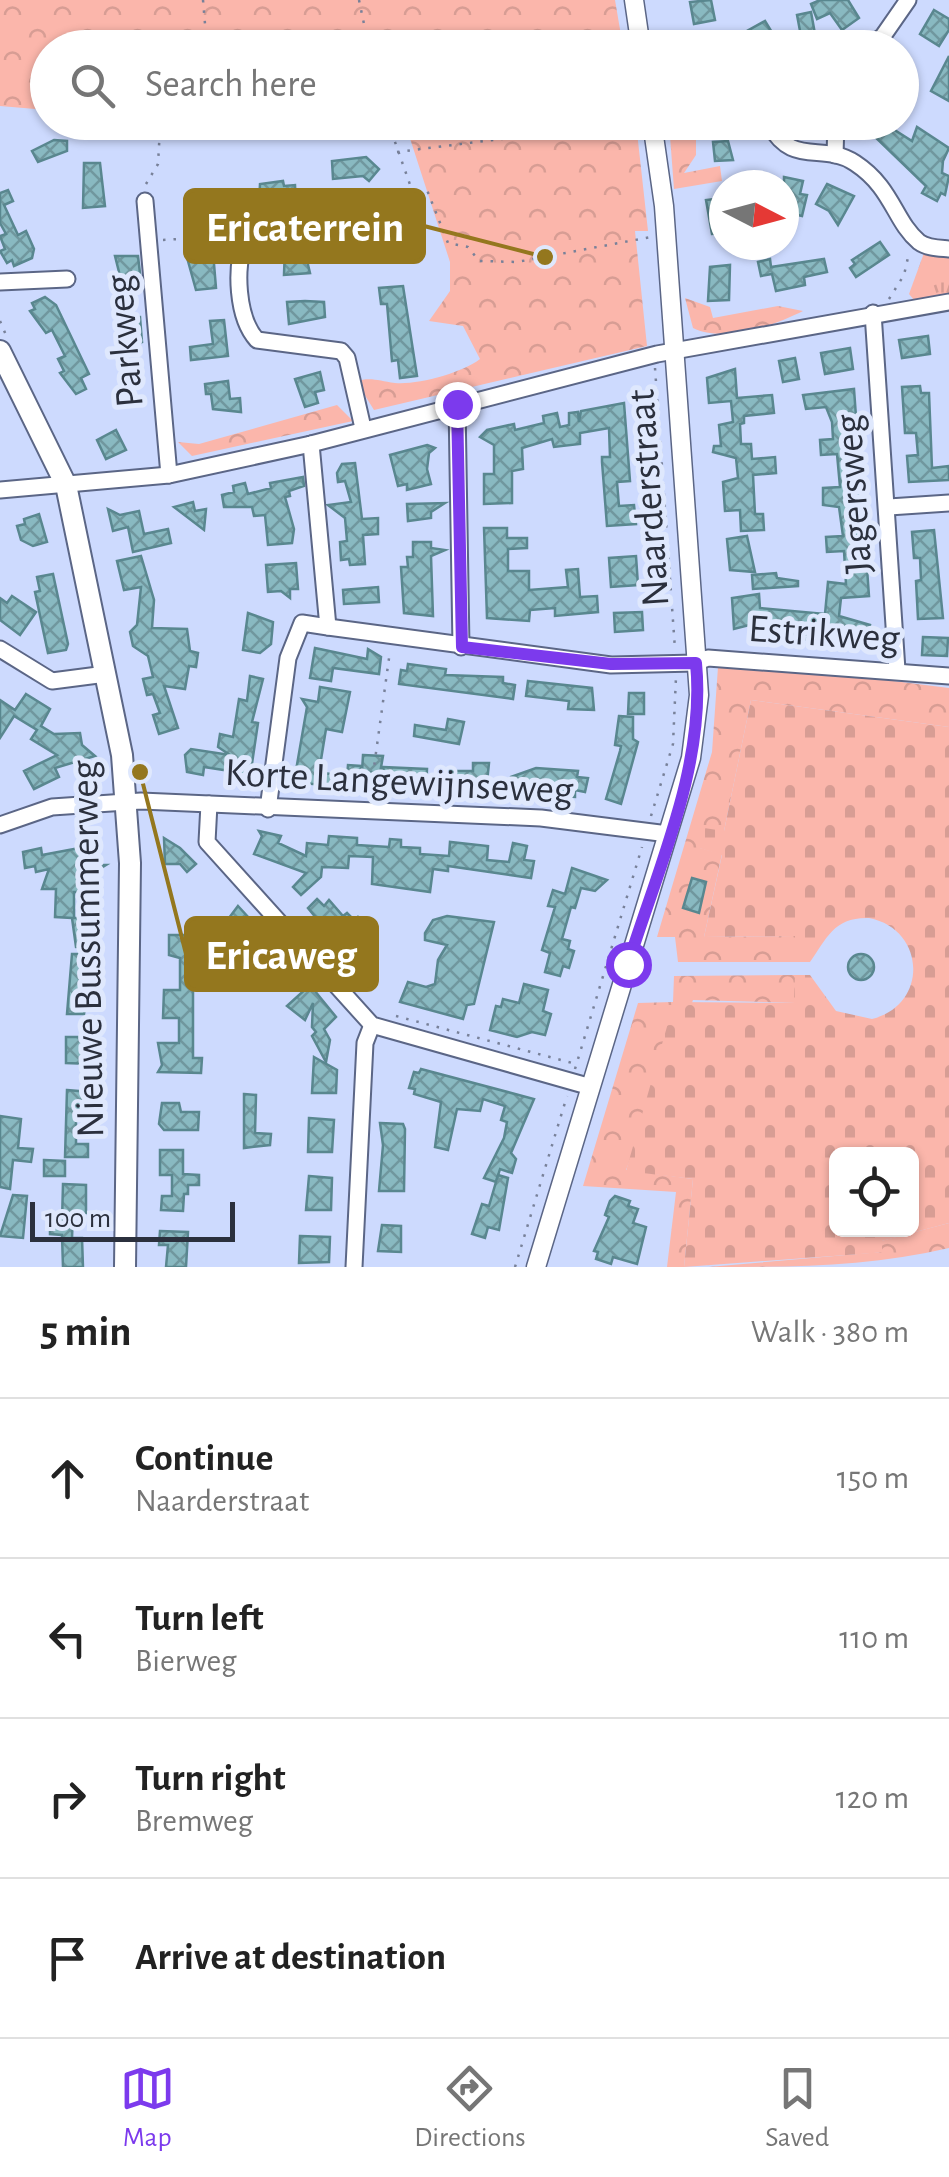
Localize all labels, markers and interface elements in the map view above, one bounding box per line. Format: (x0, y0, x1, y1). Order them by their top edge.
search box (30, 30, 919, 140)
icon: search (65, 58, 120, 113)
text: Search here (145, 66, 317, 104)
north arrow (709, 170, 799, 260)
callout: Ericaterrein (185, 190, 424, 262)
text: Ericaterrein (206, 207, 404, 249)
street label: Parkweg (99, 273, 151, 409)
route end (435, 382, 481, 428)
street label: Naarderstraat (621, 388, 677, 608)
street label: Jagersweg (828, 412, 880, 575)
street label: Estrikweg (747, 609, 902, 659)
street label: Korte Langewijnseweg (224, 753, 575, 811)
street label: Nieuwe Bussummerweg (65, 759, 111, 1138)
callout: Ericaweg (186, 918, 377, 990)
text: Ericaweg (205, 935, 358, 977)
route start (606, 942, 652, 988)
map controls (829, 1147, 919, 1237)
button: locate (829, 1147, 919, 1237)
scale bar (30, 1197, 235, 1242)
text: 100 m (45, 1205, 111, 1233)
text: 5 min (40, 1311, 132, 1353)
text: Walk · 380 m (751, 1316, 909, 1348)
text: Continue (135, 1440, 273, 1478)
icon: ahead (40, 1451, 95, 1506)
text: 150 m (837, 1462, 909, 1494)
text: Naarderstraat (135, 1485, 309, 1517)
text: Turn left (135, 1600, 263, 1638)
icon: left (40, 1611, 95, 1666)
text: 110 m (839, 1622, 909, 1654)
text: Bierweg (135, 1645, 237, 1677)
text: Turn right (135, 1760, 285, 1798)
icon: right (40, 1771, 95, 1826)
text: 120 m (836, 1782, 909, 1814)
text: Bremweg (135, 1805, 253, 1837)
icon: arrive (40, 1931, 95, 1986)
text: Arrive at destination (135, 1939, 446, 1977)
tab: Map (120, 2061, 175, 2155)
tab: Directions (414, 2061, 526, 2155)
tab: Saved (765, 2061, 829, 2155)

